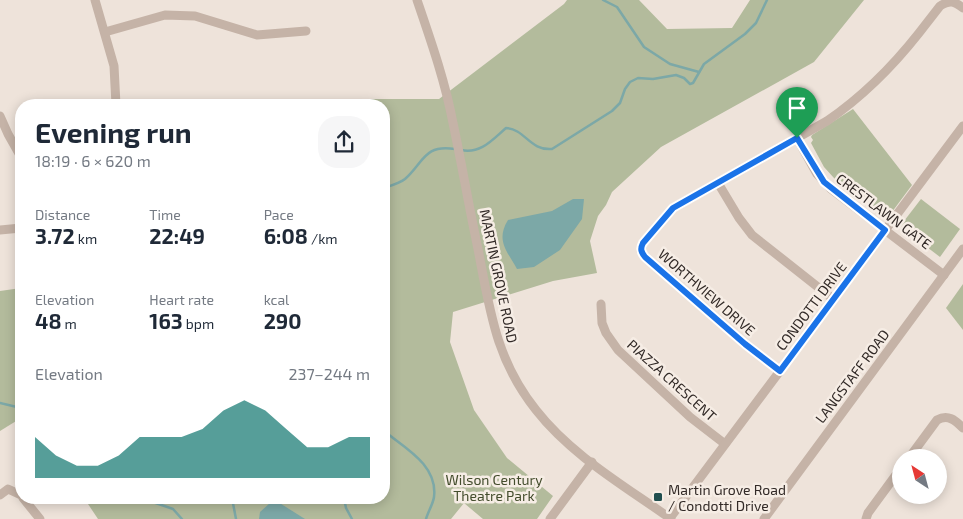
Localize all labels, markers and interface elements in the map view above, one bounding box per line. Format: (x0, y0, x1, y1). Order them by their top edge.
pin (776, 87, 818, 138)
icon: arrive (783, 94, 811, 122)
text: Evening run (35, 115, 192, 149)
button: share (318, 116, 370, 168)
text: 18:19 · 6 × 620 m (35, 151, 151, 170)
street label: CRESTLAWN GATE (833, 170, 935, 252)
text: Distance (35, 206, 90, 223)
text: Time (149, 206, 181, 223)
text: Pace (264, 206, 294, 223)
street label: MARTIN GROVE ROAD (477, 208, 521, 344)
text: 3.72 (35, 223, 75, 248)
text: 22:49 (149, 223, 205, 248)
text: 6:08 (264, 223, 308, 248)
text: km (75, 230, 97, 247)
text: /km (308, 230, 338, 247)
street label: WORTHVIEW DRIVE (655, 245, 759, 339)
street label: CONDOTTI DRIVE (772, 258, 850, 354)
text: Elevation (35, 291, 94, 308)
text: Heart rate (149, 291, 214, 308)
text: kcal (264, 291, 289, 308)
text: 48 (35, 308, 61, 333)
text: 163 (149, 308, 183, 333)
text: 290 (264, 308, 302, 333)
text: m (61, 315, 77, 332)
text: bpm (183, 315, 214, 332)
street label: LANGSTAFF ROAD (811, 326, 893, 426)
street label: PIAZZA CRESCENT (624, 335, 720, 425)
text: Elevation (35, 364, 103, 383)
text: 237–244 m (289, 364, 370, 383)
north arrow (892, 449, 948, 504)
map controls (892, 449, 947, 504)
park label: Wilson Century Theatre Park (445, 471, 543, 504)
place label: Martin Grove Road / Condotti Drive (668, 481, 786, 514)
marker: Martin Grove Road / Condotti Drive (652, 491, 664, 503)

